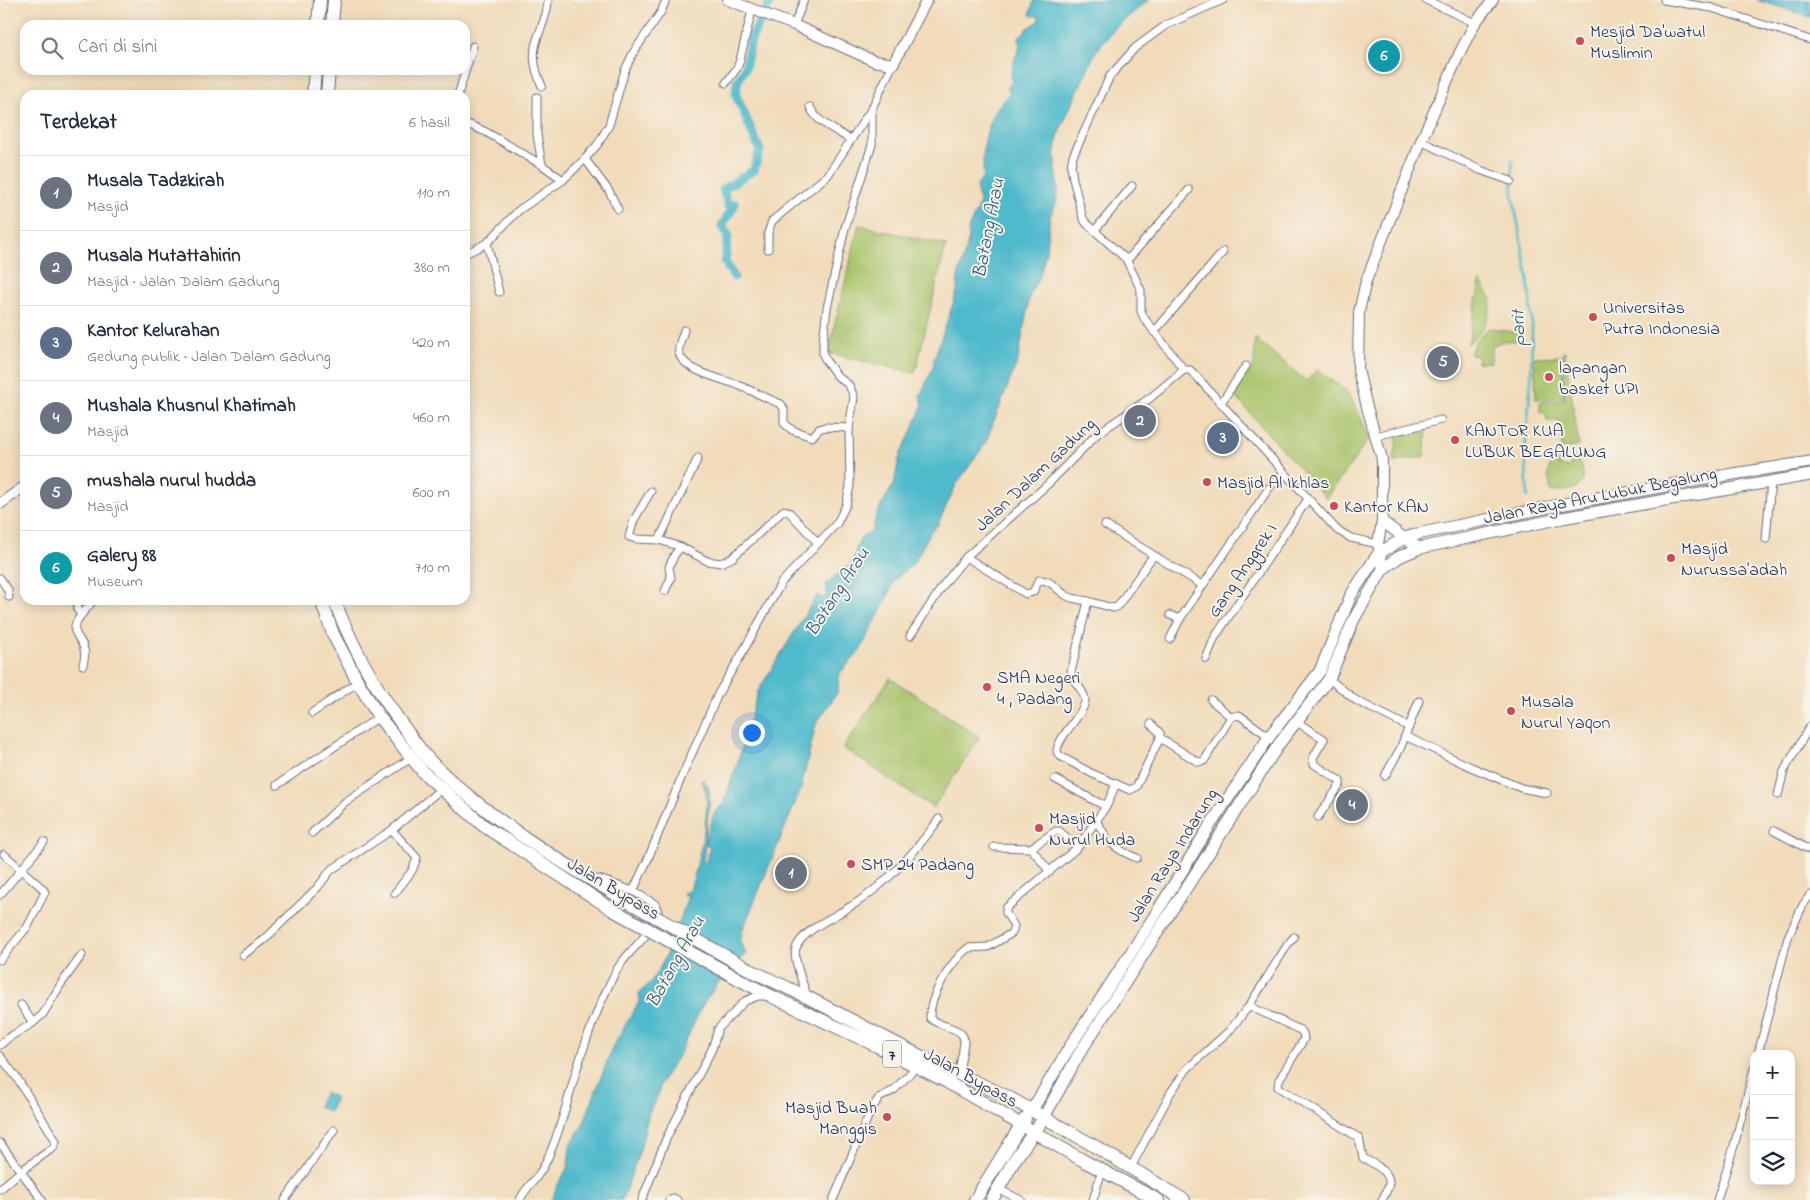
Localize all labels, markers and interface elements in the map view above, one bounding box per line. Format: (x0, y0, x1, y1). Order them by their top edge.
search box (20, 20, 470, 75)
place label: Mesjid Da'watul Muslimin (1590, 20, 1705, 67)
icon: search (38, 34, 66, 62)
text: Cari di sini (78, 34, 157, 61)
marker: Mesjid Da'watul Muslimin (1574, 35, 1586, 47)
pin: 6 (1368, 37, 1400, 75)
text: Terdekat (40, 108, 117, 138)
text: 6 hasil (409, 111, 450, 135)
text: Musala Tadzkirah (87, 168, 224, 195)
water label: Batang Arau (967, 176, 1013, 281)
text: 1 (53, 181, 59, 205)
text: 110 m (416, 181, 450, 205)
text: Masjid (87, 195, 129, 219)
text: Musala Mutattahirin (87, 243, 241, 270)
text: 2 (52, 256, 60, 280)
text: 380 m (414, 256, 450, 280)
text: Masjid · Jalan Dalam Gadung (87, 270, 280, 294)
place label: Universitas Putra Indonesia (1603, 296, 1720, 343)
water label: parit (1505, 308, 1534, 347)
marker: Universitas Putra Indonesia (1587, 311, 1599, 323)
text: Kantor Kelurahan (87, 318, 219, 345)
text: 3 (53, 331, 59, 355)
text: 420 m (412, 331, 450, 355)
pin: 5 (1427, 343, 1459, 381)
text: Gedung publik · Jalan Dalam Gadung (87, 345, 331, 369)
place label: lapangan basket UPI (1559, 356, 1639, 403)
marker: lapangan basket UPI (1543, 371, 1555, 383)
text: Mushala Khusnul Khatimah (87, 393, 296, 420)
pin: 2 (1124, 402, 1156, 440)
text: 4 (53, 406, 59, 430)
text: 460 m (413, 406, 450, 430)
street label: Jalan Dalam Gadung (970, 412, 1103, 539)
pin: 3 (1207, 419, 1239, 457)
place label: KANTOR KUA LUBUK BEGALUNG (1465, 419, 1607, 466)
text: Masjid (87, 420, 129, 444)
marker: KANTOR KUA LUBUK BEGALUNG (1449, 434, 1461, 446)
street label: Jalan Raya Aru Lubuk Begalung (1481, 462, 1719, 533)
text: mushala nurul hudda (87, 468, 256, 495)
place label: Masjid Al Ikhlas (1217, 471, 1329, 497)
marker: Masjid Al Ikhlas (1201, 476, 1213, 488)
text: 5 (51, 481, 61, 505)
text: 600 m (413, 481, 450, 505)
text: Masjid (87, 495, 129, 519)
place label: Kantor KAN (1344, 495, 1429, 521)
marker: Kantor KAN (1328, 500, 1340, 512)
street label: Gang Anggrek I (1202, 519, 1286, 624)
place label: Masjid Nurussa'adah (1681, 537, 1787, 584)
water label: Batang Arau (799, 542, 878, 643)
text: Galery 88 (87, 543, 156, 570)
marker: Masjid Nurussa'adah (1665, 552, 1677, 564)
text: 6 (52, 556, 60, 580)
text: 710 m (415, 556, 450, 580)
text: Museum (87, 570, 143, 594)
place label: SMA Negeri 4 , Padang (997, 666, 1080, 714)
marker: SMA Negeri 4 , Padang (981, 681, 993, 693)
place label: Musala Nurul Yaqon (1521, 690, 1611, 737)
marker: Musala Nurul Yaqon (1505, 705, 1517, 717)
your location (739, 720, 765, 746)
street label: Jalan Raya Indarung (1122, 784, 1226, 929)
pin: 4 (1336, 786, 1368, 824)
place label: Masjid Nurul Huda (1049, 807, 1135, 854)
marker: Masjid Nurul Huda (1033, 822, 1045, 834)
street label: Jalan Bypass (561, 852, 664, 928)
place label: SMP 24 Padang (861, 853, 974, 880)
pin: 1 (775, 854, 807, 892)
marker: SMP 24 Padang (845, 858, 857, 870)
water label: Batang Arau (640, 911, 713, 1013)
road number: 7 (883, 1040, 901, 1068)
street label: Jalan Bypass (918, 1042, 1022, 1115)
map controls (1750, 1050, 1795, 1185)
button: + (1750, 1050, 1795, 1095)
button: − (1750, 1095, 1795, 1140)
place label: Masjid Buah Manggis (785, 1096, 877, 1144)
marker: Masjid Buah Manggis (881, 1111, 893, 1123)
button: layers (1750, 1140, 1795, 1185)

